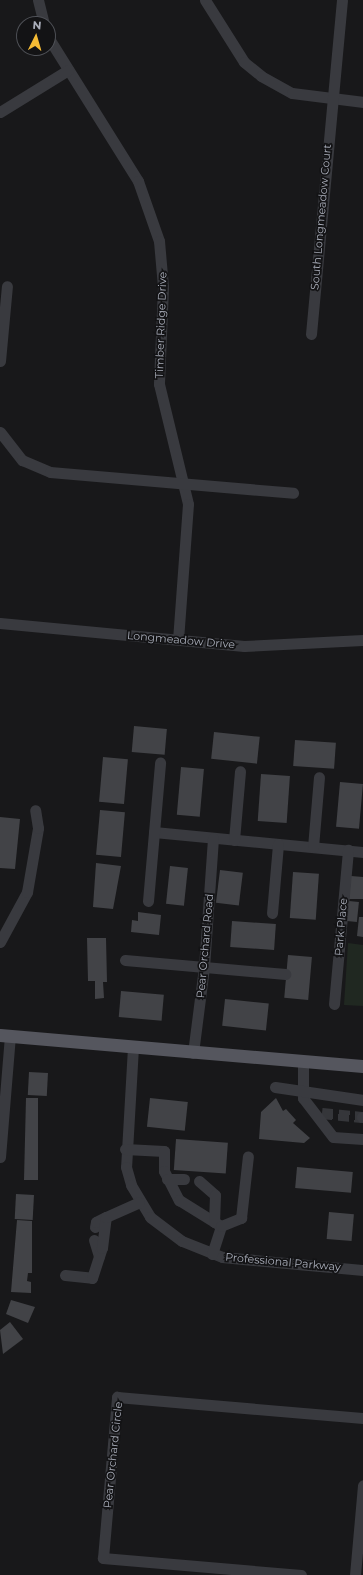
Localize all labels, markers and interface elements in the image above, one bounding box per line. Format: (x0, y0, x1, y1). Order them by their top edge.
north arrow (16, 16, 56, 56)
text: N (32, 18, 42, 32)
street label: South Longmeadow Court (308, 144, 334, 290)
street label: Timber Ridge Drive (153, 272, 169, 378)
street label: Longmeadow Drive (126, 629, 236, 651)
street label: Pear Orchard Road (194, 893, 216, 999)
street label: Park Place (332, 897, 350, 957)
street label: Professional Parkway (225, 1250, 341, 1274)
street label: Pear Orchard Circle (101, 1401, 125, 1509)

